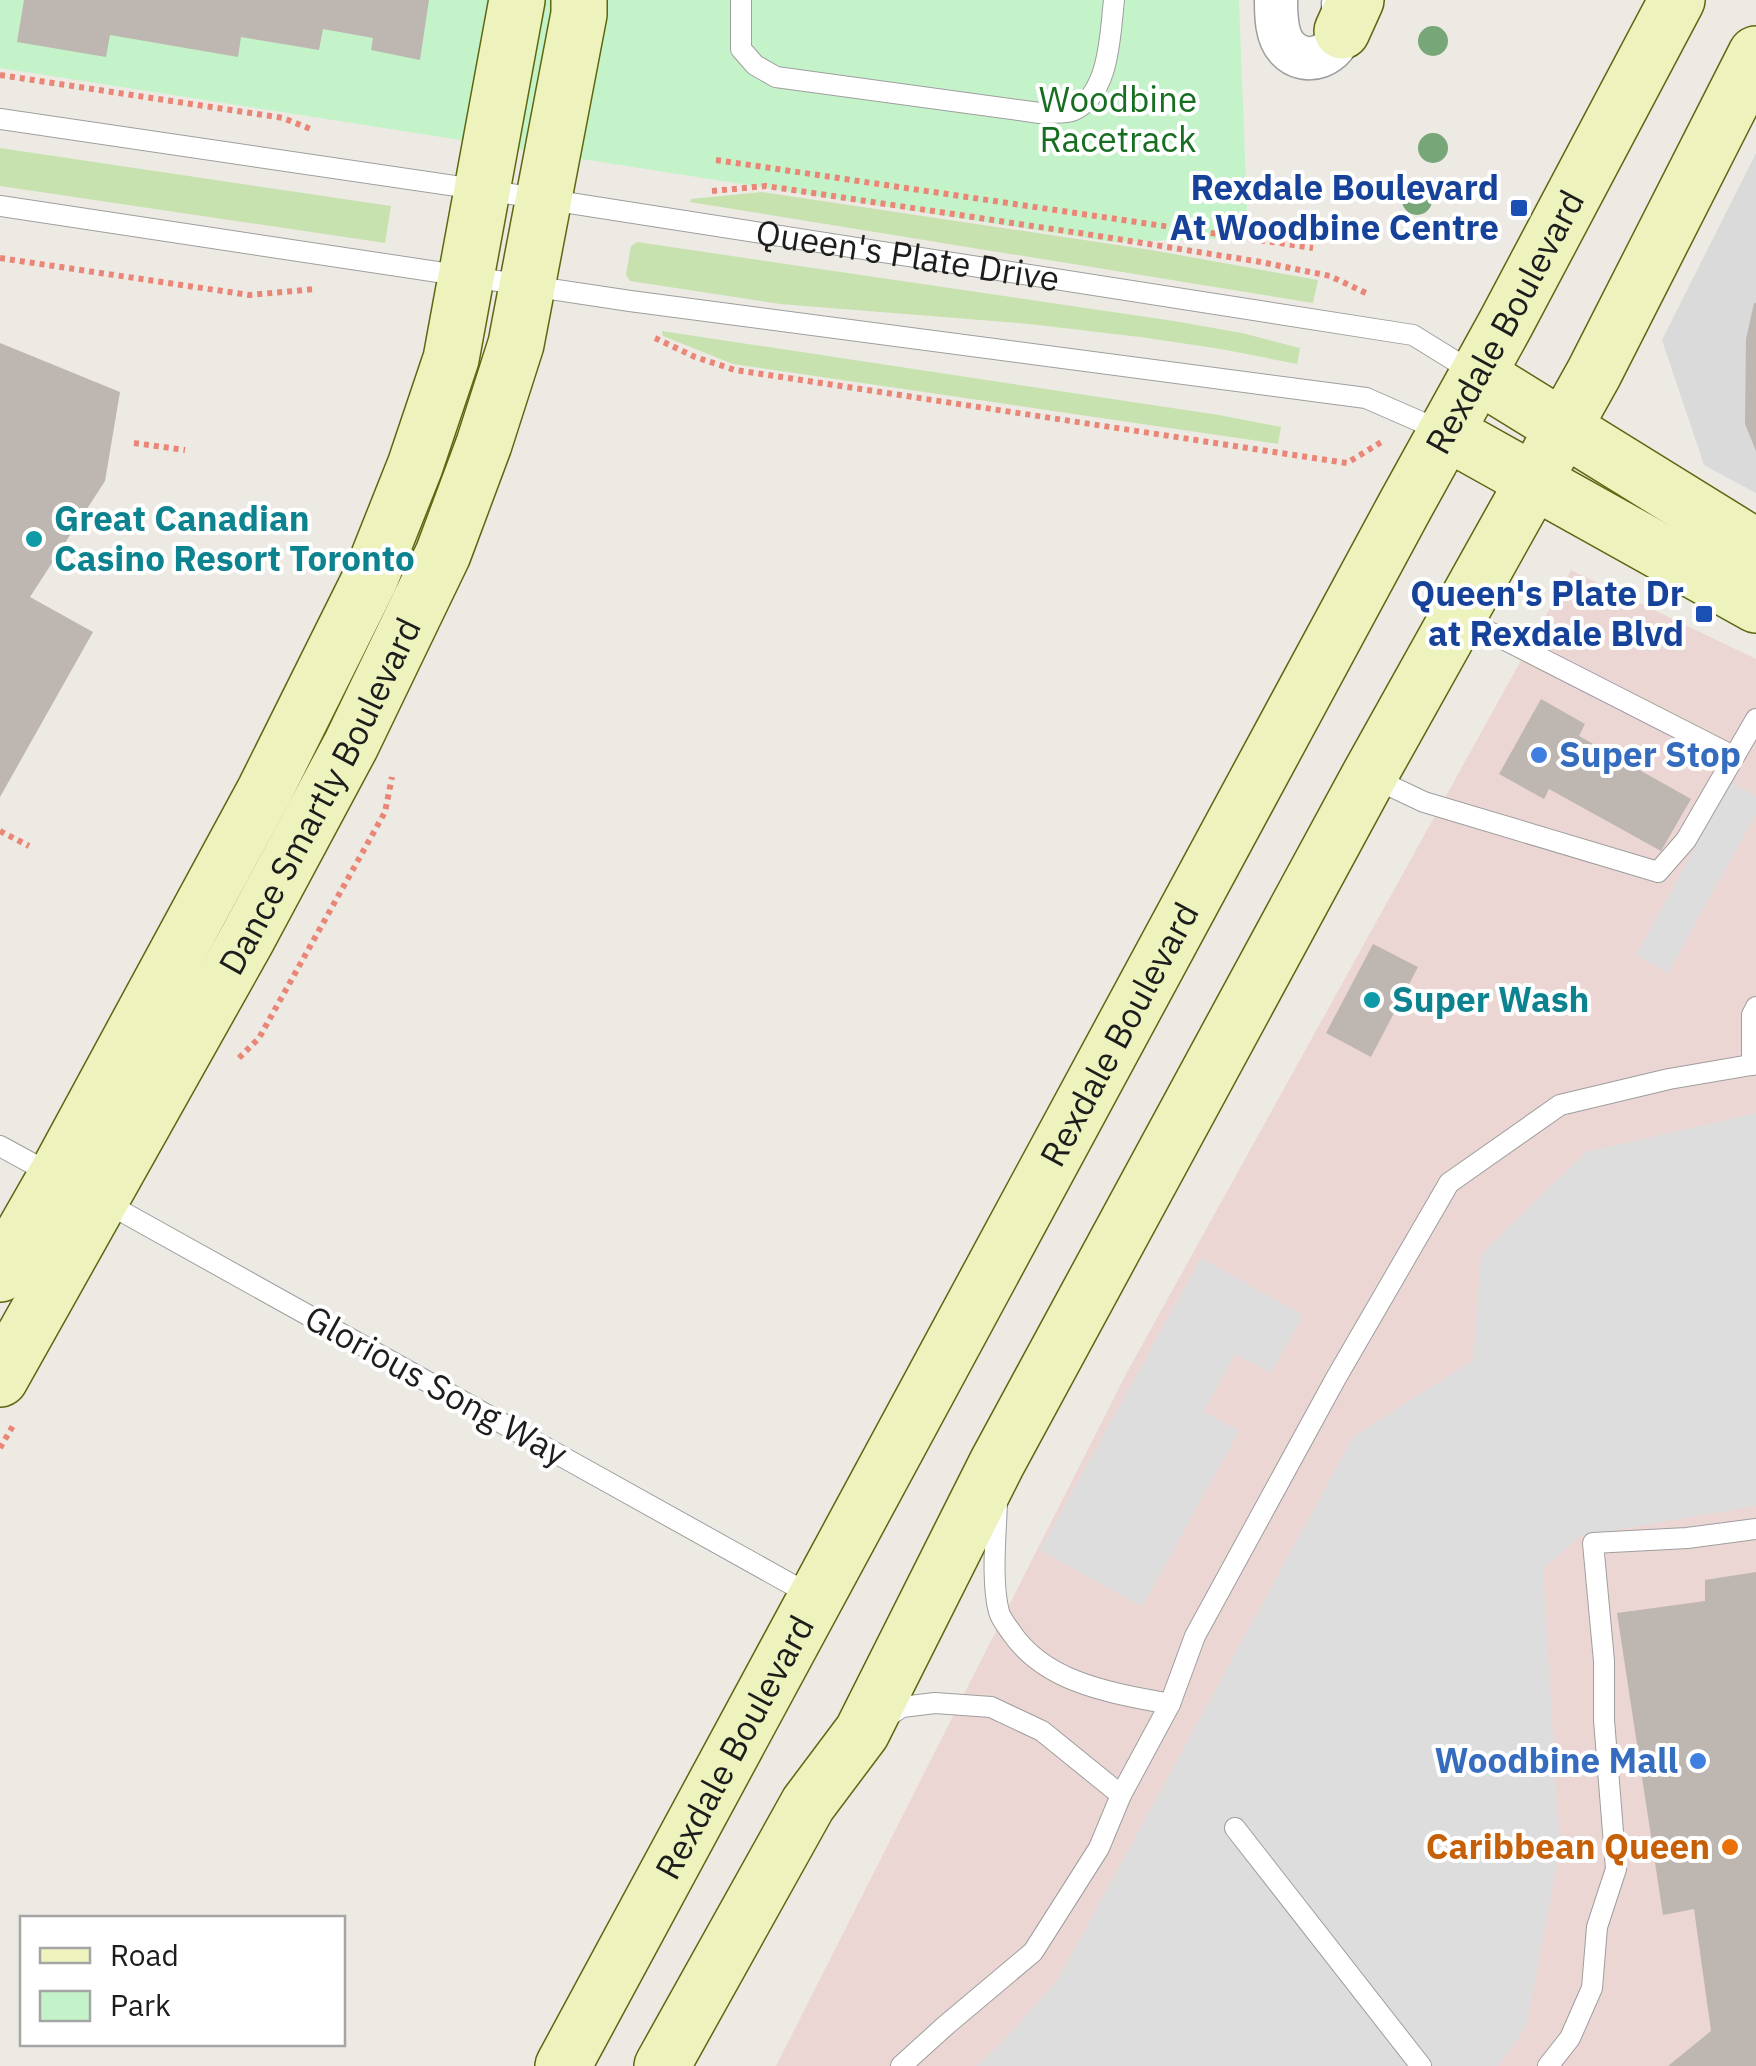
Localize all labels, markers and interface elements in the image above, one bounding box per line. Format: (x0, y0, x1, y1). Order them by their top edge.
park label: Woodbine Racetrack (1039, 76, 1197, 162)
place label: Rexdale Boulevard At Woodbine Centre (1170, 164, 1499, 250)
street label: Rexdale Boulevard (1414, 182, 1594, 462)
marker: Rexdale Boulevard At Woodbine Centre (1508, 197, 1530, 219)
street label: Queen's Plate Drive (753, 209, 1063, 301)
place label: Great Canadian Casino Resort Toronto (54, 495, 415, 581)
marker: Great Canadian Casino Resort Toronto (23, 528, 45, 550)
place label: Queen's Plate Dr at Rexdale Blvd (1410, 570, 1684, 656)
marker: Queen's Plate Dr at Rexdale Blvd (1693, 603, 1715, 625)
street label: Dance Smartly Boulevard (208, 610, 431, 983)
place label: Super Stop (1559, 731, 1741, 777)
marker: Super Stop (1528, 744, 1550, 766)
street label: Rexdale Boulevard (1029, 894, 1209, 1174)
place label: Super Wash (1392, 976, 1589, 1022)
marker: Super Wash (1361, 989, 1383, 1011)
street label: Glorious Song Way (297, 1294, 576, 1476)
street label: Rexdale Boulevard (644, 1607, 824, 1887)
place label: Woodbine Mall (1434, 1737, 1678, 1783)
marker: Woodbine Mall (1687, 1750, 1709, 1772)
place label: Caribbean Queen (1426, 1823, 1710, 1869)
marker: Caribbean Queen (1719, 1836, 1741, 1858)
legend (20, 1916, 345, 2046)
text: Road (110, 1935, 179, 1974)
text: Park (110, 1985, 171, 2024)

